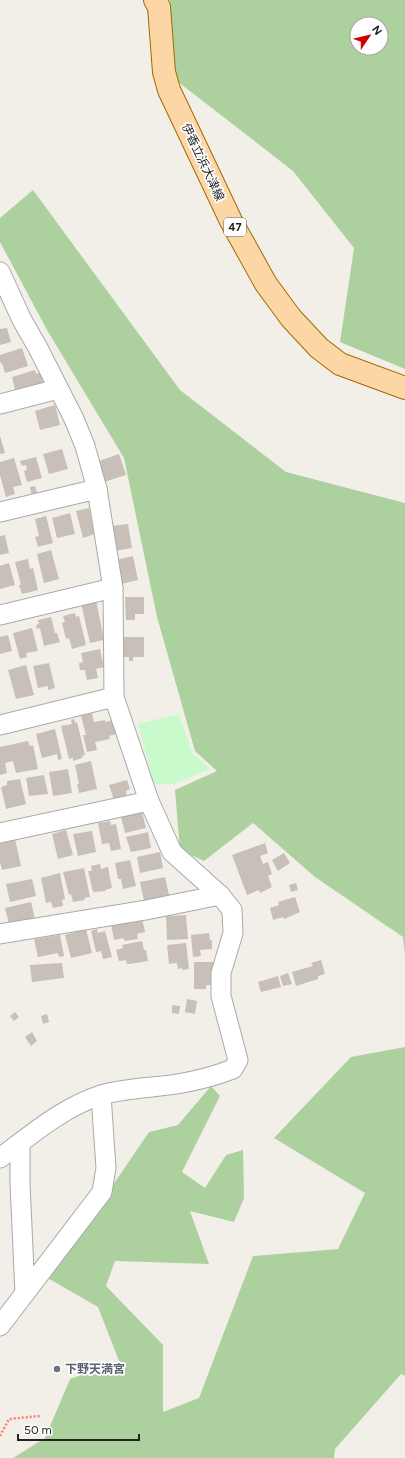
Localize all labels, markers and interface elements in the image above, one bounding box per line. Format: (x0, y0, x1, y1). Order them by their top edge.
north arrow (349, 16, 389, 56)
text: N (369, 23, 385, 38)
street label: 伊香立浜大津線 (179, 121, 227, 203)
road number: 47 (224, 218, 246, 236)
place label: 下野天満宮 (65, 1362, 125, 1376)
marker: 下野天満宮 (52, 1364, 62, 1374)
scale bar (18, 1416, 139, 1442)
text: 50 m (24, 1423, 52, 1437)

